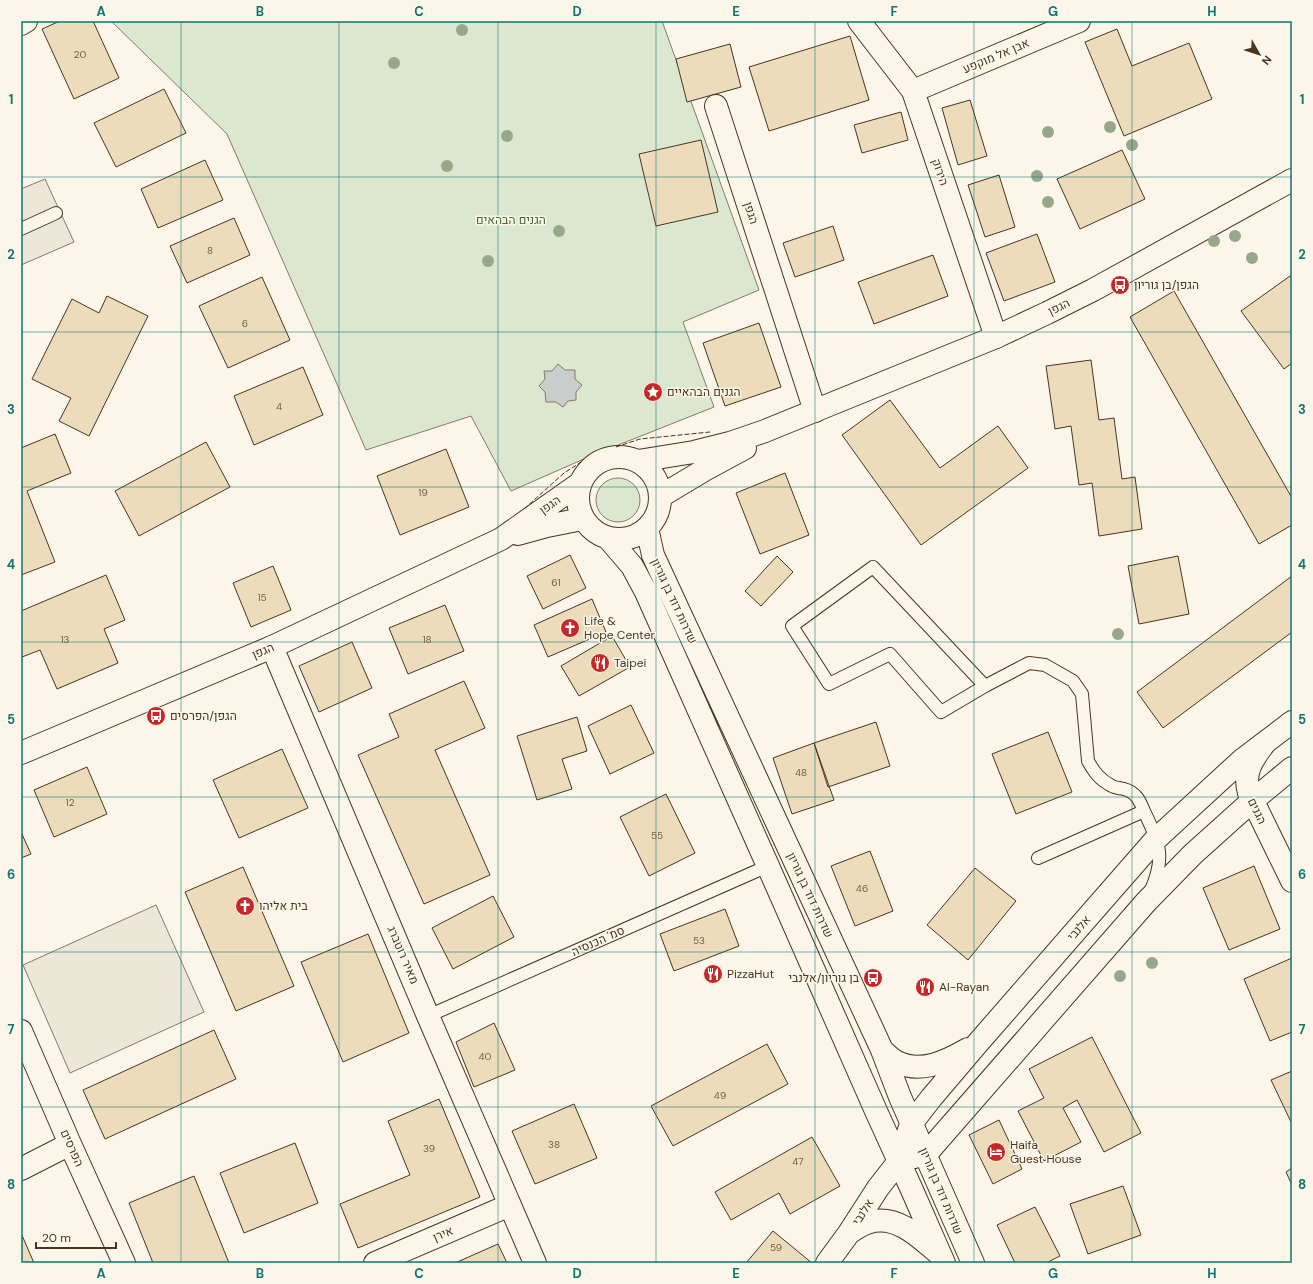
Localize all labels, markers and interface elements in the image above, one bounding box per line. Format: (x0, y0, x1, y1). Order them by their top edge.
text: A (96, 3, 106, 20)
text: B (256, 3, 264, 20)
text: C (414, 3, 424, 20)
text: D (572, 3, 582, 20)
text: E (732, 3, 740, 20)
text: F (890, 3, 898, 20)
text: G (1048, 3, 1058, 20)
text: H (1207, 3, 1217, 20)
north arrow (1239, 34, 1279, 74)
street label: אבן אל מוקפע (960, 35, 1032, 77)
house number: 20 (74, 48, 86, 61)
text: N (1259, 53, 1275, 68)
text: 1 (9, 91, 13, 108)
text: 1 (1300, 91, 1304, 108)
street label: הירוק (928, 156, 952, 188)
street label: הגפן (740, 200, 762, 226)
park label: הגנים הבהאים (476, 212, 546, 228)
house number: 8 (207, 244, 213, 257)
text: 2 (7, 246, 15, 263)
text: 2 (1298, 246, 1306, 263)
bus stop icon: הגפן/בן גוריון (1109, 274, 1131, 296)
place label: הגפן/בן גוריון (1134, 277, 1199, 293)
street label: הגפן (1045, 295, 1073, 319)
house number: 6 (242, 317, 248, 330)
place icon: הגנים הבהאיים (642, 381, 664, 403)
place label: הגנים הבהאיים (667, 384, 740, 400)
house number: 4 (276, 400, 282, 413)
text: 3 (7, 401, 15, 418)
text: 3 (1298, 401, 1306, 418)
house number: 19 (418, 486, 428, 499)
street label: הגפן (536, 492, 564, 518)
text: 4 (7, 556, 15, 573)
street label: שדרות דוד בן גוריון (647, 556, 701, 646)
text: 4 (1298, 556, 1306, 573)
house number: 61 (551, 576, 561, 589)
house number: 15 (257, 591, 267, 604)
place label: Life & Hope Center (584, 613, 655, 643)
church icon: Life & Hope Center (559, 617, 581, 639)
house number: 13 (60, 633, 70, 646)
house number: 18 (422, 633, 432, 646)
street label: הגפן (249, 639, 277, 663)
restaurant icon: Taipei (589, 652, 611, 674)
place label: Taipei (614, 655, 647, 671)
bus stop icon: הגפן/הפרסים (145, 705, 167, 727)
place label: הגפן/הפרסים (170, 708, 237, 724)
text: 5 (7, 711, 15, 728)
text: 5 (1298, 711, 1306, 728)
house number: 48 (795, 766, 807, 779)
street label: הגנים (1244, 795, 1270, 827)
house number: 12 (66, 796, 75, 809)
house number: 55 (651, 829, 663, 842)
street label: שדרות דוד בן גוריון (783, 850, 837, 940)
text: 6 (7, 866, 15, 883)
text: 6 (1298, 866, 1306, 883)
house number: 46 (856, 882, 868, 895)
church icon: בית אליהו (234, 895, 256, 917)
place label: בית אליהו (259, 898, 308, 914)
street label: אלנבי (1064, 912, 1094, 944)
street label: סמ' הכנסיה (569, 922, 627, 960)
street label: מאיר רוטברג (384, 923, 422, 987)
house number: 53 (693, 934, 705, 947)
restaurant icon: PizzaHut (702, 963, 724, 985)
place label: PizzaHut (727, 966, 774, 982)
bus stop icon: בן גוריון/אלנבי (862, 967, 884, 989)
place label: בן גוריון/אלנבי (788, 970, 860, 986)
restaurant icon: Al-Rayan (914, 976, 936, 998)
place label: Al-Rayan (939, 979, 989, 995)
text: 7 (8, 1021, 15, 1038)
text: 7 (1299, 1021, 1306, 1038)
house number: 40 (479, 1050, 492, 1063)
house number: 49 (714, 1089, 726, 1102)
street label: הפרסים (57, 1127, 87, 1169)
place label: Haifa Guest House (1010, 1137, 1082, 1167)
house number: 38 (548, 1138, 560, 1151)
hotel icon: Haifa Guest House (985, 1141, 1007, 1163)
house number: 39 (423, 1142, 435, 1155)
street label: שדרות דוד בן גוריון (916, 1145, 966, 1237)
house number: 47 (792, 1155, 804, 1168)
text: 8 (7, 1176, 15, 1193)
text: 8 (1298, 1176, 1306, 1193)
street label: אלנבי (849, 1196, 878, 1228)
street label: אירן (430, 1222, 456, 1245)
scale bar (36, 1224, 116, 1250)
text: 20 m (42, 1230, 71, 1246)
house number: 59 (770, 1241, 782, 1254)
text: A (96, 1265, 106, 1282)
text: B (256, 1265, 264, 1282)
text: C (414, 1265, 424, 1282)
text: D (572, 1265, 582, 1282)
text: E (732, 1265, 740, 1282)
text: F (890, 1265, 898, 1282)
text: G (1048, 1265, 1058, 1282)
text: H (1207, 1265, 1217, 1282)

